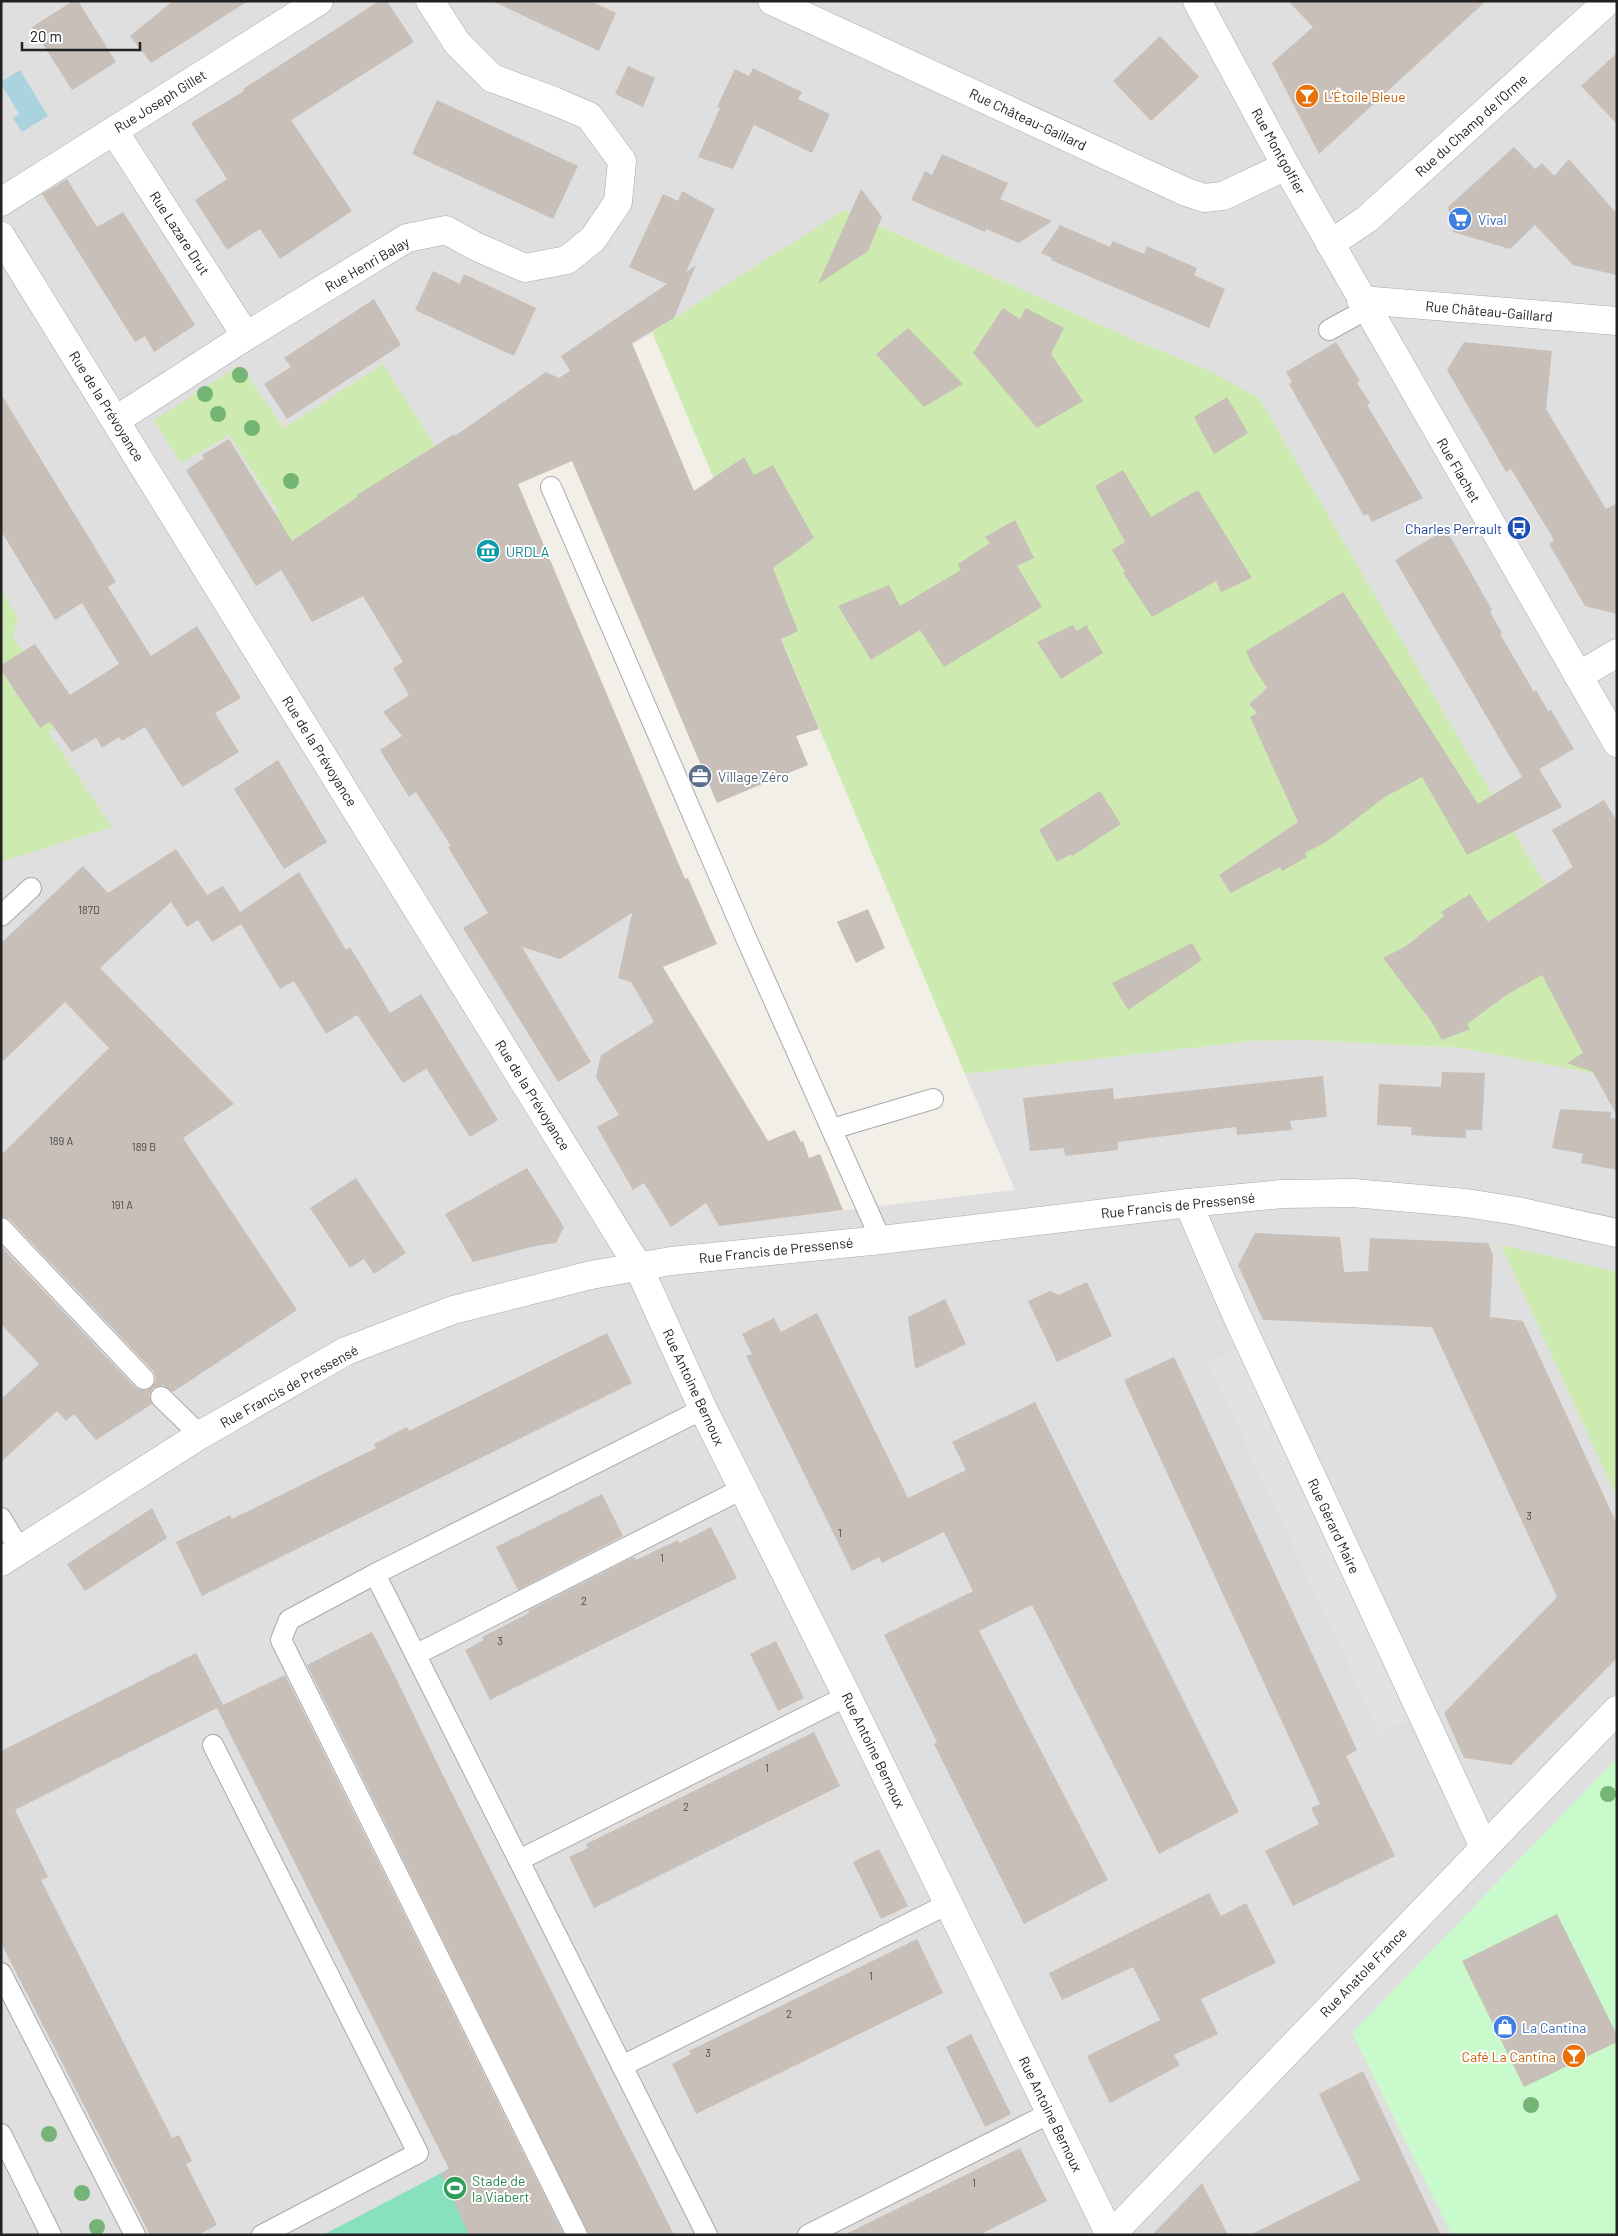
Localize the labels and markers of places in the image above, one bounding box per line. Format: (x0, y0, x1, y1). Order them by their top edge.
bar icon: L'Étoile Bleue (1294, 83, 1320, 109)
place label: L'Étoile Bleue (1324, 88, 1406, 105)
supermarket icon: Vival (1447, 206, 1473, 232)
place label: Vival (1478, 211, 1507, 228)
bus stop icon: Charles Perrault (1506, 515, 1532, 541)
place label: Charles Perrault (1405, 520, 1502, 537)
museum icon: URDLA (475, 538, 501, 564)
place label: URDLA (506, 543, 550, 560)
office icon: Village Zéro (687, 763, 713, 789)
place label: Village Zéro (718, 768, 789, 785)
shop icon: La Cantina (1492, 2014, 1518, 2040)
place label: La Cantina (1522, 2019, 1586, 2036)
bar icon: Café La Cantina (1561, 2043, 1587, 2069)
place label: Café La Cantina (1462, 2048, 1556, 2065)
place label: Stade de la Viabert (472, 2172, 530, 2205)
sports icon: Stade de la Viabert (442, 2175, 468, 2201)

